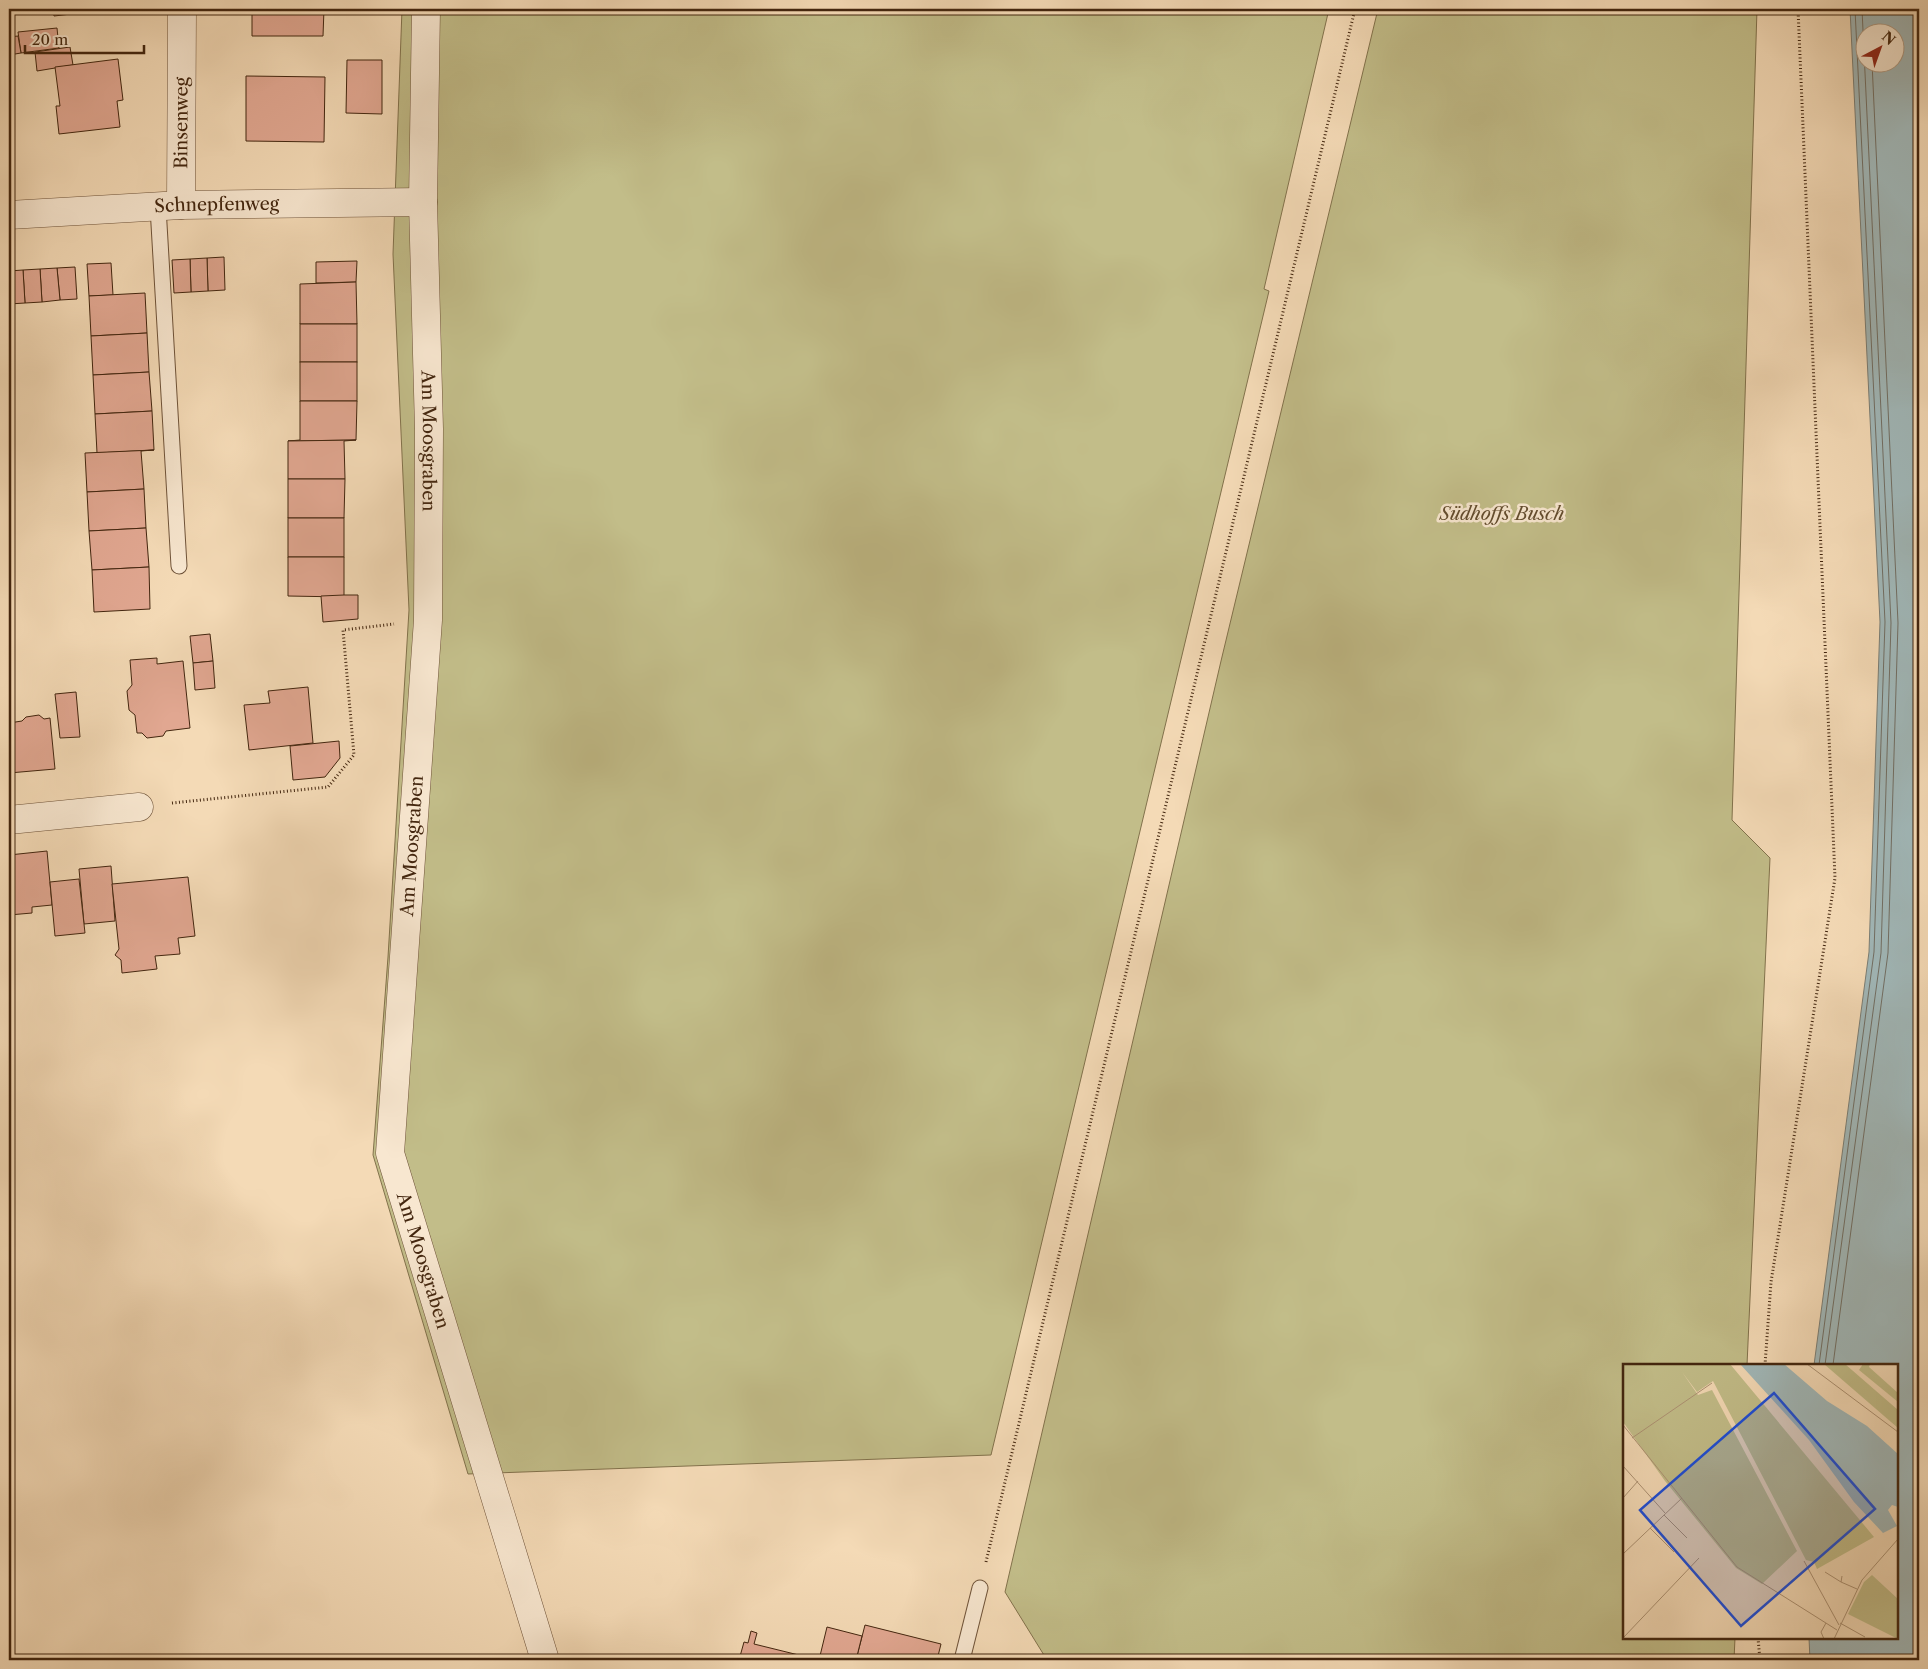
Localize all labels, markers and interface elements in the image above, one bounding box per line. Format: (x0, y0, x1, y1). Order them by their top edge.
scale bar (25, 22, 144, 54)
north arrow (1856, 22, 1906, 72)
text: N (1878, 27, 1899, 49)
text: 20 m (32, 30, 68, 49)
street label: Binsenweg (170, 76, 193, 169)
street label: Schnepfenweg (154, 193, 280, 218)
street label: Am Moosgraben (416, 369, 440, 512)
park label: Südhoffs Busch (1439, 503, 1564, 525)
street label: Am Moosgraben (396, 775, 428, 918)
street label: Am Moosgraben (391, 1189, 454, 1331)
inset map (1623, 1364, 1898, 1639)

